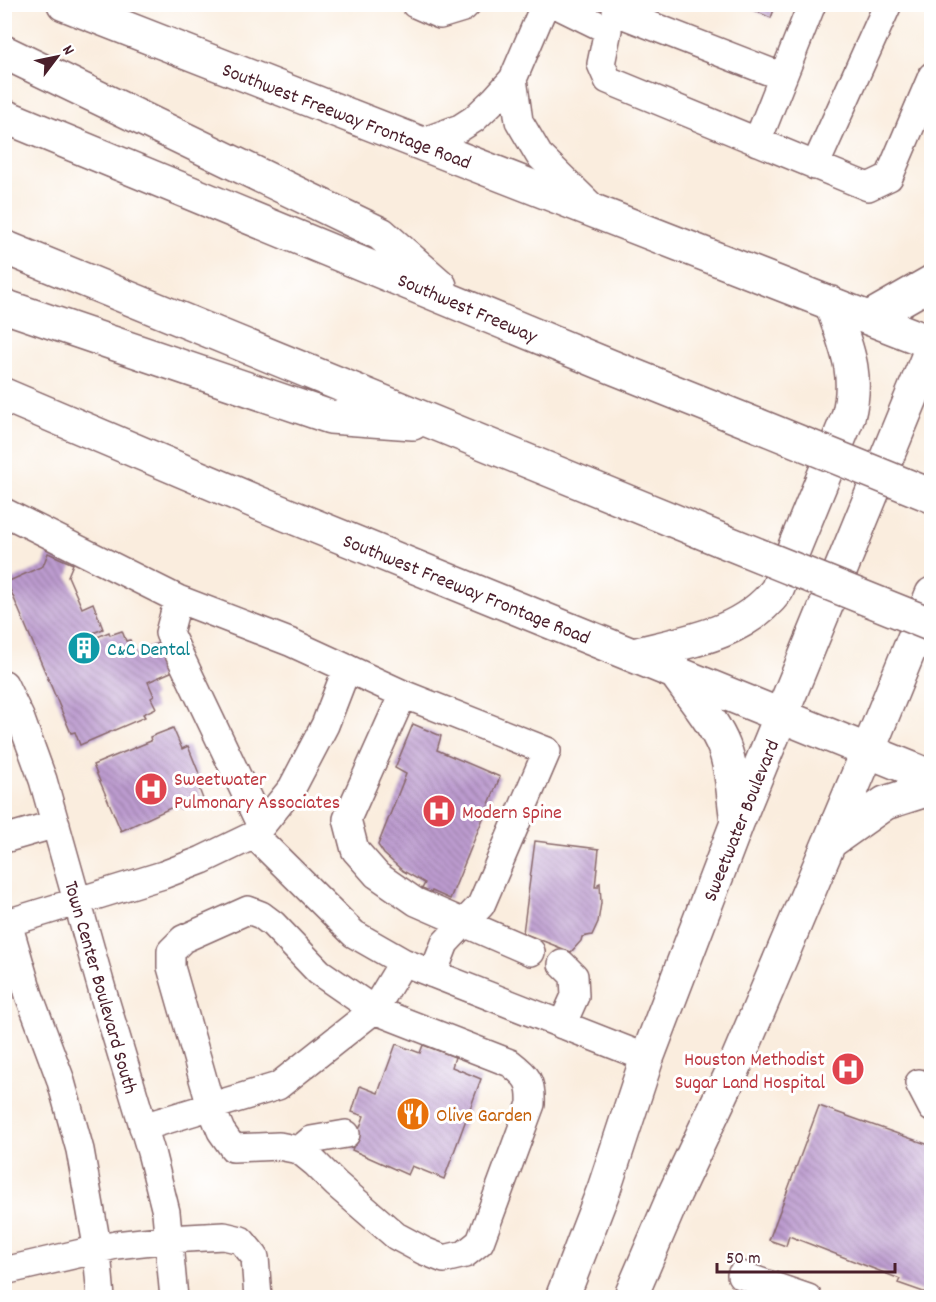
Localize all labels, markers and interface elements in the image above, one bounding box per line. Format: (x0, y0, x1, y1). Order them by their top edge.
north arrow (27, 27, 87, 87)
text: N (56, 41, 79, 60)
street label: Southwest Freeway Frontage Road (217, 57, 474, 178)
street label: Southwest Freeway (393, 268, 542, 352)
street label: Southwest Freeway Frontage Road (338, 528, 594, 653)
building icon: C&C Dental (66, 630, 102, 666)
place label: C&C Dental (107, 637, 190, 665)
street label: Sweetwater Boulevard (698, 736, 788, 906)
place label: Sweetwater Pulmonary Associates (174, 767, 340, 818)
hospital icon: Sweetwater Pulmonary Associates (133, 771, 169, 807)
hospital icon: Modern Spine (421, 793, 457, 829)
place label: Modern Spine (462, 800, 562, 828)
street label: Town Center Boulevard South (55, 878, 143, 1098)
place label: Houston Methodist Sugar Land Hospital (675, 1047, 825, 1098)
hospital icon: Houston Methodist Sugar Land Hospital (830, 1051, 866, 1087)
restaurant icon: Olive Garden (395, 1096, 431, 1132)
place label: Olive Garden (436, 1103, 532, 1131)
scale bar (717, 1236, 896, 1274)
text: 50 m (726, 1247, 761, 1272)

